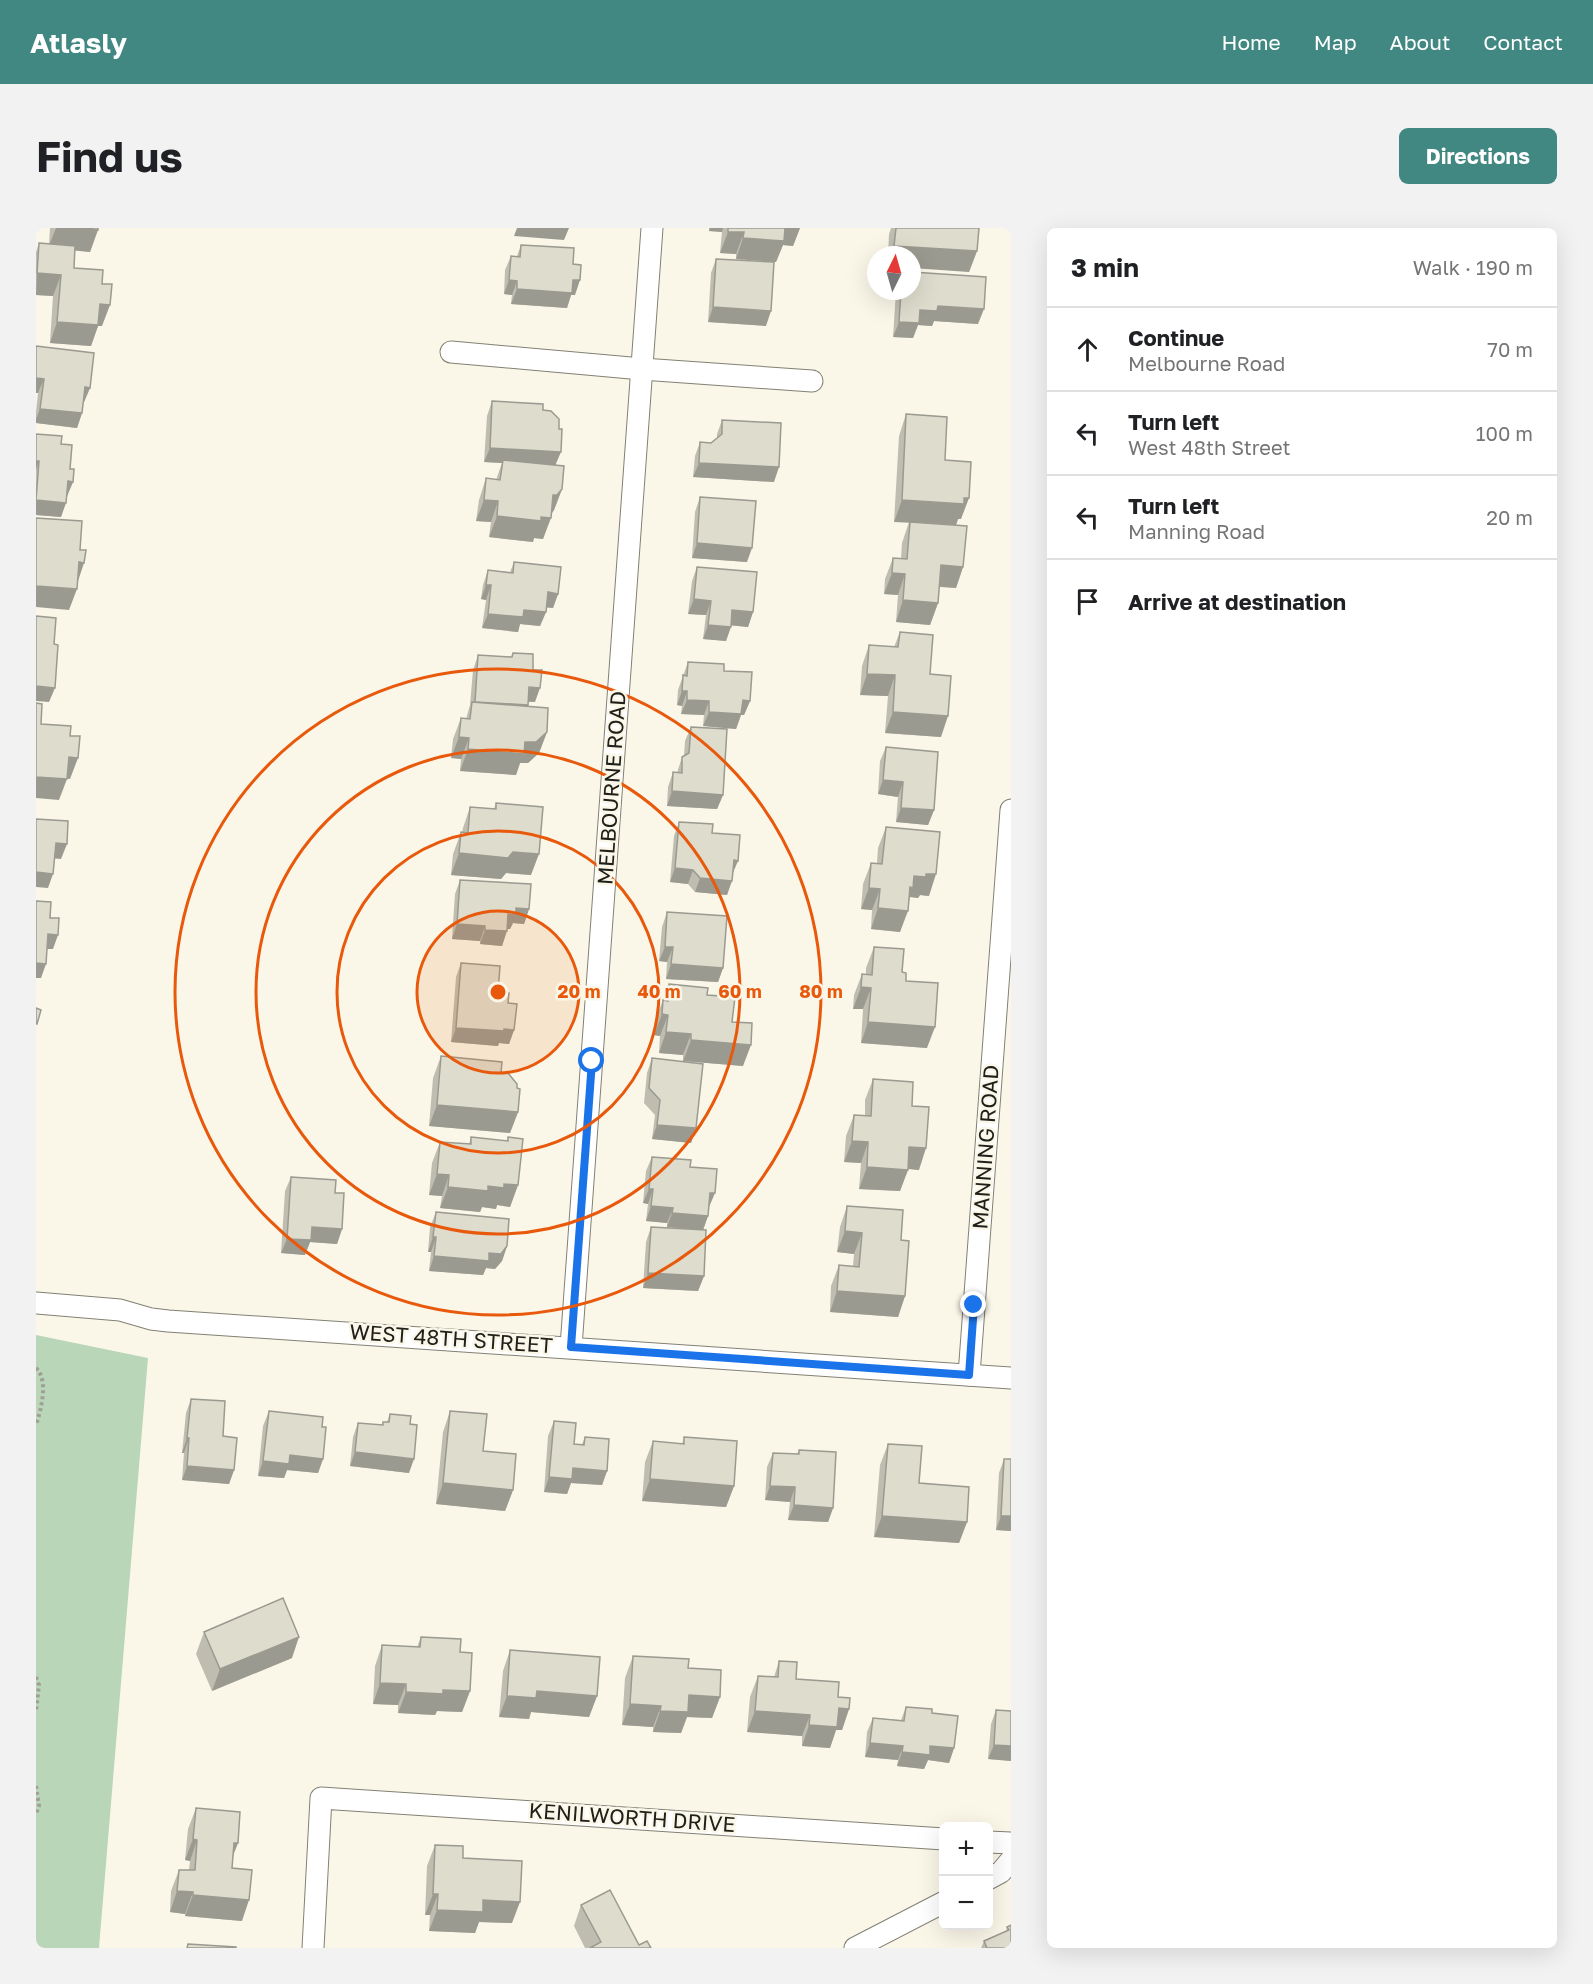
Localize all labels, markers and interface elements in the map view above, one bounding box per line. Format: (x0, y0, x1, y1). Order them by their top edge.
text: Atlasly (30, 26, 127, 59)
text: Home (1221, 29, 1281, 55)
text: Map (1314, 29, 1357, 55)
text: About (1390, 29, 1450, 55)
text: Contact (1483, 29, 1563, 55)
button: Directions (1399, 128, 1557, 184)
text: Find us (36, 131, 183, 181)
north arrow (867, 246, 921, 300)
text: 3 min (1071, 252, 1139, 283)
text: Walk · 190 m (1413, 255, 1533, 279)
text: Continue (1128, 324, 1224, 351)
icon: ahead (1071, 333, 1104, 366)
text: 70 m (1487, 337, 1533, 361)
text: Melbourne Road (1128, 351, 1285, 375)
text: Turn left (1128, 408, 1219, 435)
icon: left (1071, 417, 1104, 450)
text: 100 m (1476, 421, 1533, 445)
text: West 48th Street (1128, 435, 1291, 459)
text: Turn left (1128, 492, 1219, 519)
icon: left (1071, 501, 1104, 534)
text: 20 m (1486, 505, 1533, 529)
text: Manning Road (1128, 519, 1265, 543)
icon: arrive (1071, 585, 1104, 618)
text: Arrive at destination (1128, 588, 1346, 615)
street label: MELBOURNE ROAD (591, 690, 631, 886)
text: 20 m (558, 980, 600, 1002)
text: 40 m (637, 980, 681, 1002)
text: 60 m (718, 980, 762, 1002)
text: 80 m (799, 980, 843, 1002)
centre of rings (488, 982, 508, 1002)
route start (578, 1047, 604, 1073)
street label: MANNING ROAD (966, 1064, 1004, 1230)
route end (960, 1291, 986, 1317)
street label: WEST 48TH STREET (349, 1318, 554, 1358)
street label: KENILWORTH DRIVE (528, 1797, 736, 1837)
map controls (939, 1822, 993, 1930)
button: + (939, 1822, 993, 1876)
button: − (939, 1876, 993, 1930)

